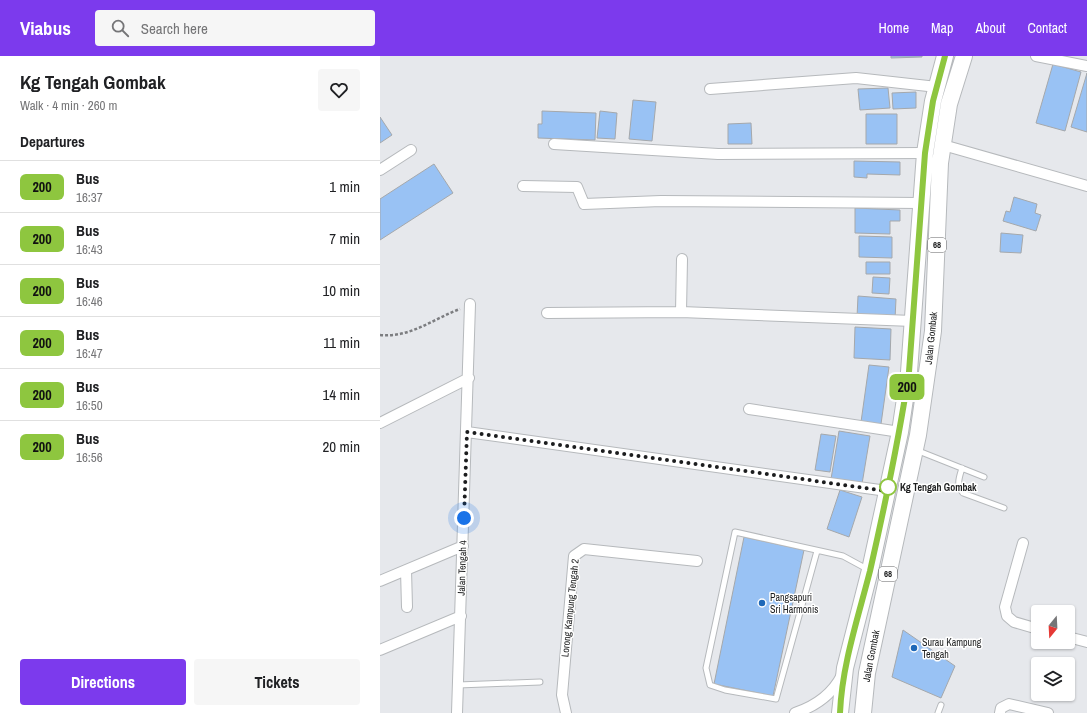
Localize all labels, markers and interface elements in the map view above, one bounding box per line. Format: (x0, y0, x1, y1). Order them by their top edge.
search box (95, 10, 375, 46)
text: Viabus (20, 15, 71, 41)
icon: search (109, 17, 131, 39)
text: Search here (141, 18, 208, 39)
text: Home (878, 19, 909, 37)
text: Map (931, 19, 953, 37)
text: About (975, 19, 1005, 37)
text: Contact (1027, 19, 1067, 37)
text: Kg Tengah Gombak (20, 69, 166, 95)
button: heart (318, 69, 360, 111)
text: Walk · 4 min · 260 m (20, 97, 117, 114)
text: Departures (20, 131, 85, 152)
text: Bus (76, 168, 99, 189)
text: 1 min (329, 176, 360, 197)
text: 200 (32, 178, 52, 196)
text: 16:37 (76, 189, 103, 206)
text: Bus (76, 220, 99, 241)
text: 7 min (329, 228, 360, 249)
text: 200 (32, 230, 52, 248)
road number: 68 (928, 238, 946, 252)
text: 16:43 (76, 241, 103, 258)
text: Bus (76, 272, 99, 293)
text: 10 min (322, 280, 360, 301)
text: 200 (32, 282, 52, 300)
text: 16:46 (76, 293, 103, 310)
street label: Jalan Gombak (922, 310, 940, 365)
text: Bus (76, 324, 99, 345)
text: 11 min (323, 332, 360, 353)
text: 200 (32, 334, 52, 352)
text: 16:47 (76, 345, 103, 362)
line badge: 200 (884, 374, 930, 400)
text: Bus (76, 376, 99, 397)
text: 200 (897, 378, 917, 396)
text: 14 min (322, 384, 360, 405)
text: 200 (32, 386, 52, 404)
text: 16:50 (76, 397, 103, 414)
text: Bus (76, 428, 99, 449)
text: 20 min (322, 436, 360, 457)
text: 200 (32, 438, 52, 456)
text: 16:56 (76, 449, 103, 466)
marker: Kg Tengah Gombak (879, 478, 897, 496)
place label: Kg Tengah Gombak (900, 481, 977, 494)
your location (454, 508, 474, 528)
street label: Jalan Tengah 4 (455, 540, 469, 596)
street label: Lorong Kampung Tengah 2 (558, 558, 582, 658)
road number: 68 (879, 567, 897, 581)
place label: Pangsapuri Sri Harmonis (770, 591, 818, 616)
marker: Pangsapuri Sri Harmonis (757, 598, 767, 608)
north arrow (1031, 605, 1075, 649)
map controls (1031, 605, 1075, 701)
street label: Jalan Gombak (860, 628, 883, 683)
place label: Surau Kampung Tengah (922, 636, 982, 661)
marker: Surau Kampung Tengah (909, 643, 919, 653)
button: layers (1031, 657, 1075, 701)
button: Directions (20, 659, 186, 705)
button: Tickets (194, 659, 360, 705)

